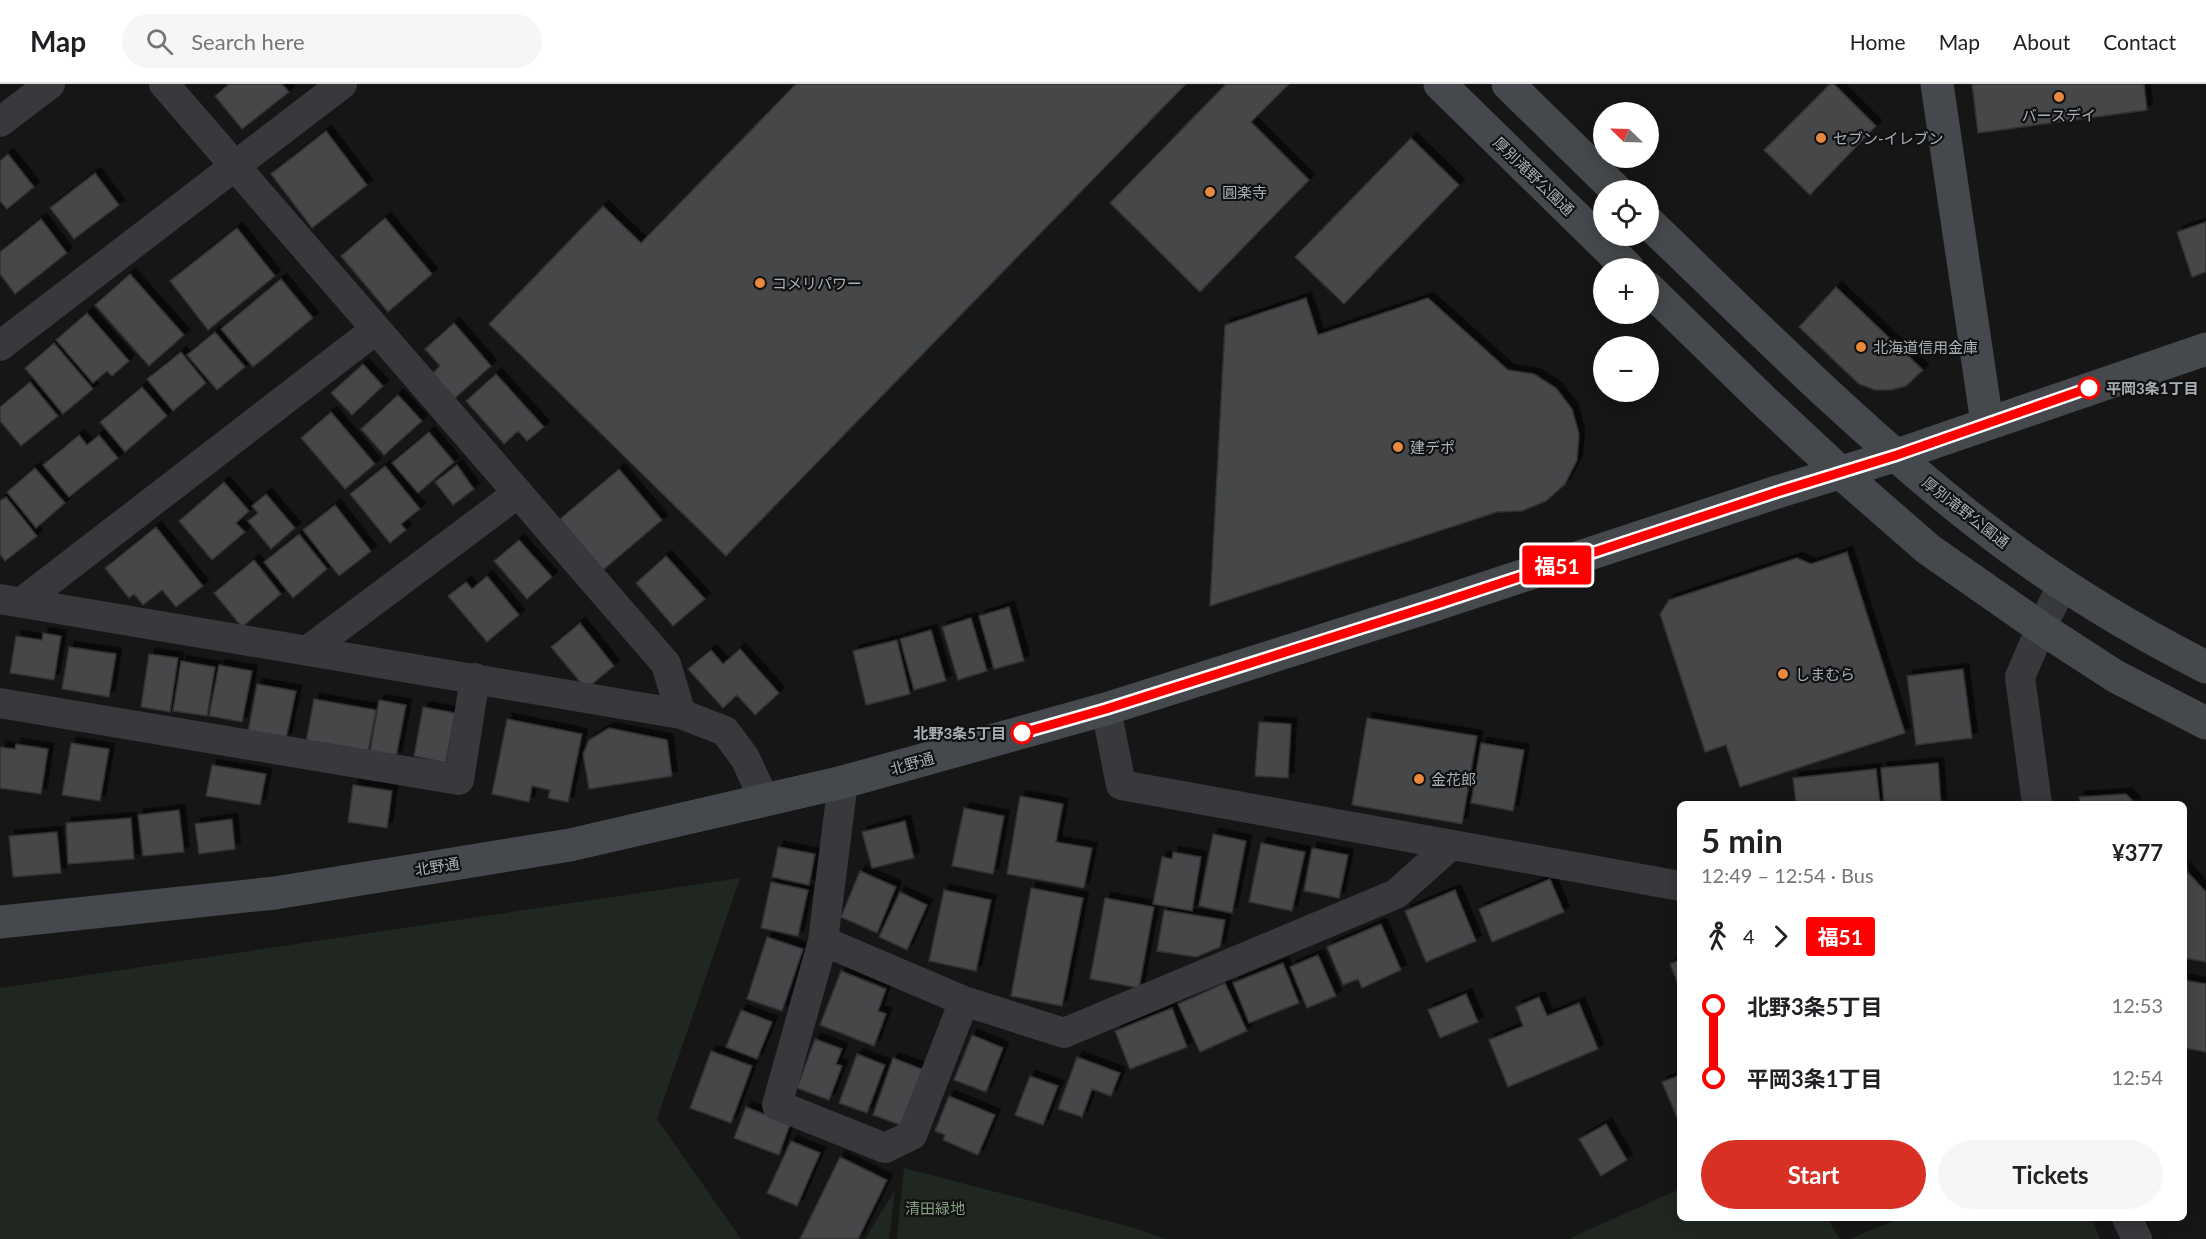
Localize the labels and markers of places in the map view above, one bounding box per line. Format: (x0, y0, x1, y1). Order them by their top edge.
marker: バースデイ (2052, 90, 2066, 104)
place label: バースデイ (2022, 106, 2096, 124)
place label: セブン-イレブン (1833, 129, 1944, 147)
marker: セブン-イレブン (1814, 131, 1828, 145)
place label: 圓楽寺 (1222, 183, 1267, 201)
marker: 圓楽寺 (1203, 185, 1217, 199)
place label: コメリパワー (772, 274, 862, 292)
marker: コメリパワー (753, 276, 767, 290)
place label: 北海道信用金庫 (1873, 338, 1978, 356)
marker: 北海道信用金庫 (1854, 340, 1868, 354)
marker: 平岡3条1丁目 (2078, 377, 2100, 399)
place label: 平岡3条1丁目 (2106, 379, 2198, 397)
place label: 建デポ (1410, 438, 1455, 456)
marker: 建デポ (1391, 440, 1405, 454)
place label: しまむら (1795, 665, 1855, 683)
marker: しまむら (1776, 667, 1790, 681)
marker: 北野3条5丁目 (1011, 722, 1033, 744)
place label: 北野3条5丁目 (914, 724, 1006, 742)
place label: 金花郎 (1431, 770, 1476, 788)
marker: 金花郎 (1412, 772, 1426, 786)

